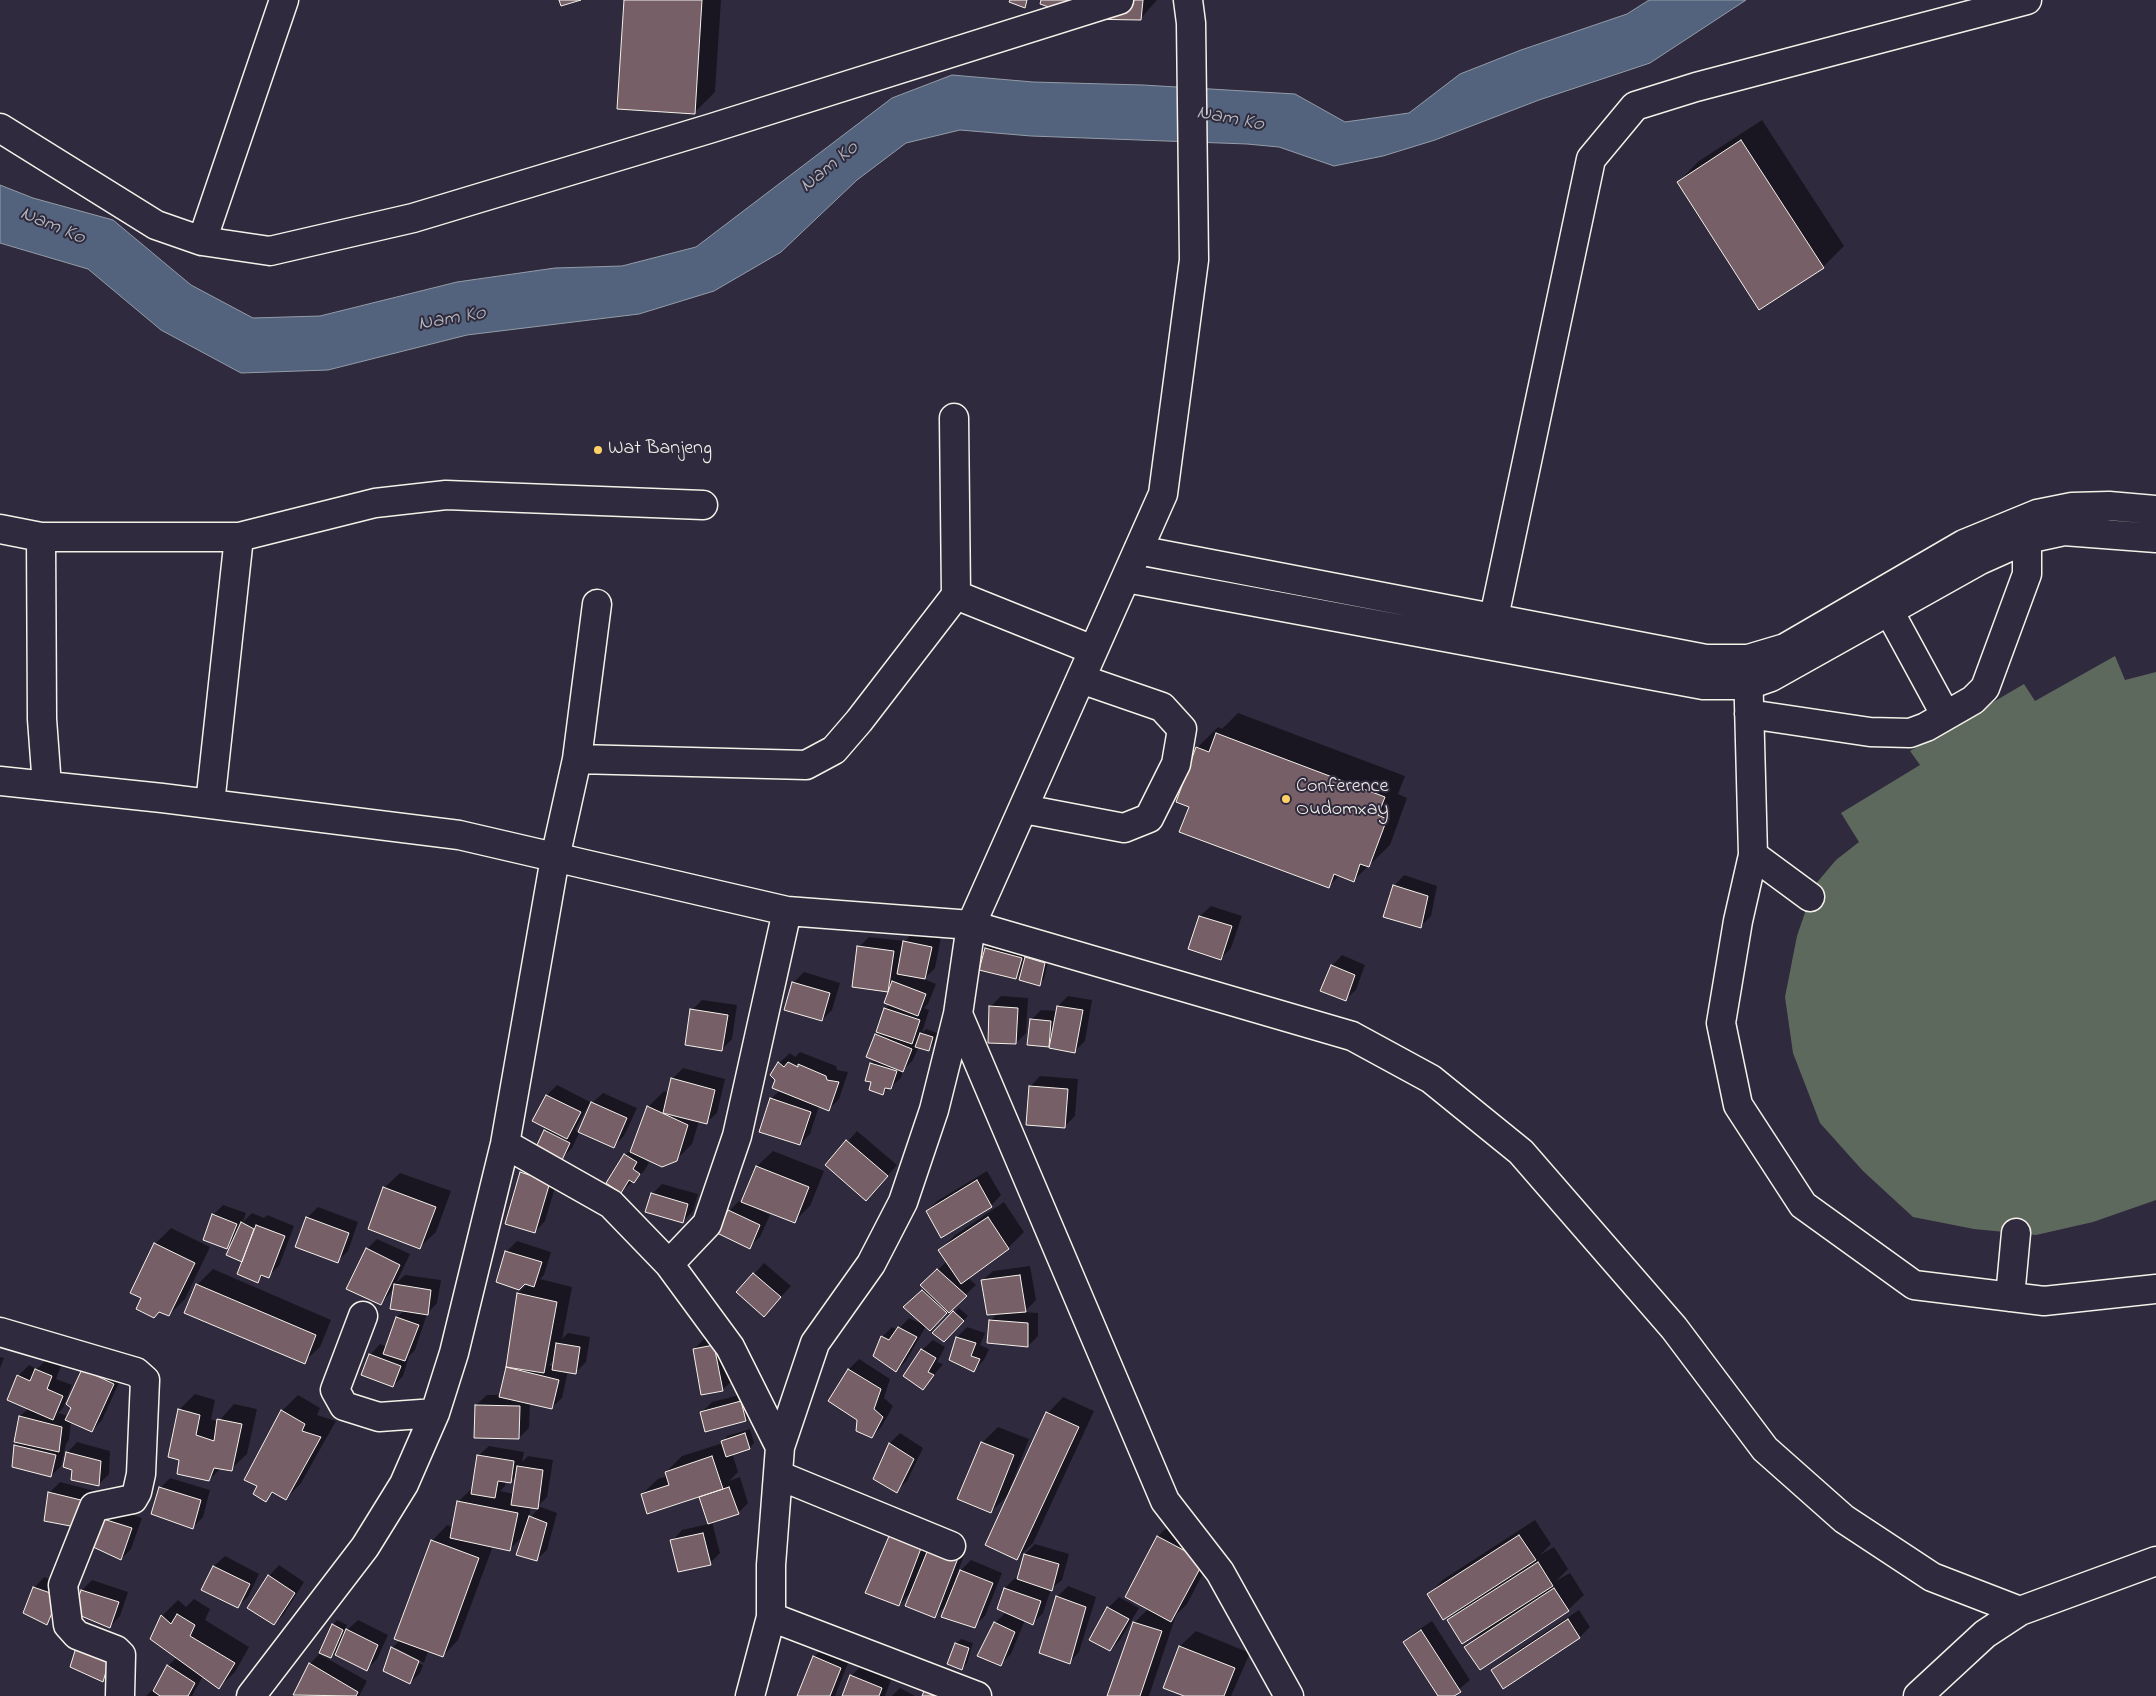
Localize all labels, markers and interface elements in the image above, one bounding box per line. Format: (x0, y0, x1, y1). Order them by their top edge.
water label: Nam Ko (1194, 101, 1266, 139)
water label: Nam Ko (796, 137, 864, 199)
water label: Nam Ko (16, 202, 88, 252)
water label: Nam Ko (416, 302, 488, 338)
place label: Wat Banjeng (608, 438, 712, 462)
marker: Wat Banjeng (592, 444, 604, 456)
place label: Conference Oudomxay (1296, 776, 1389, 823)
marker: Conference Oudomxay (1280, 793, 1292, 805)

